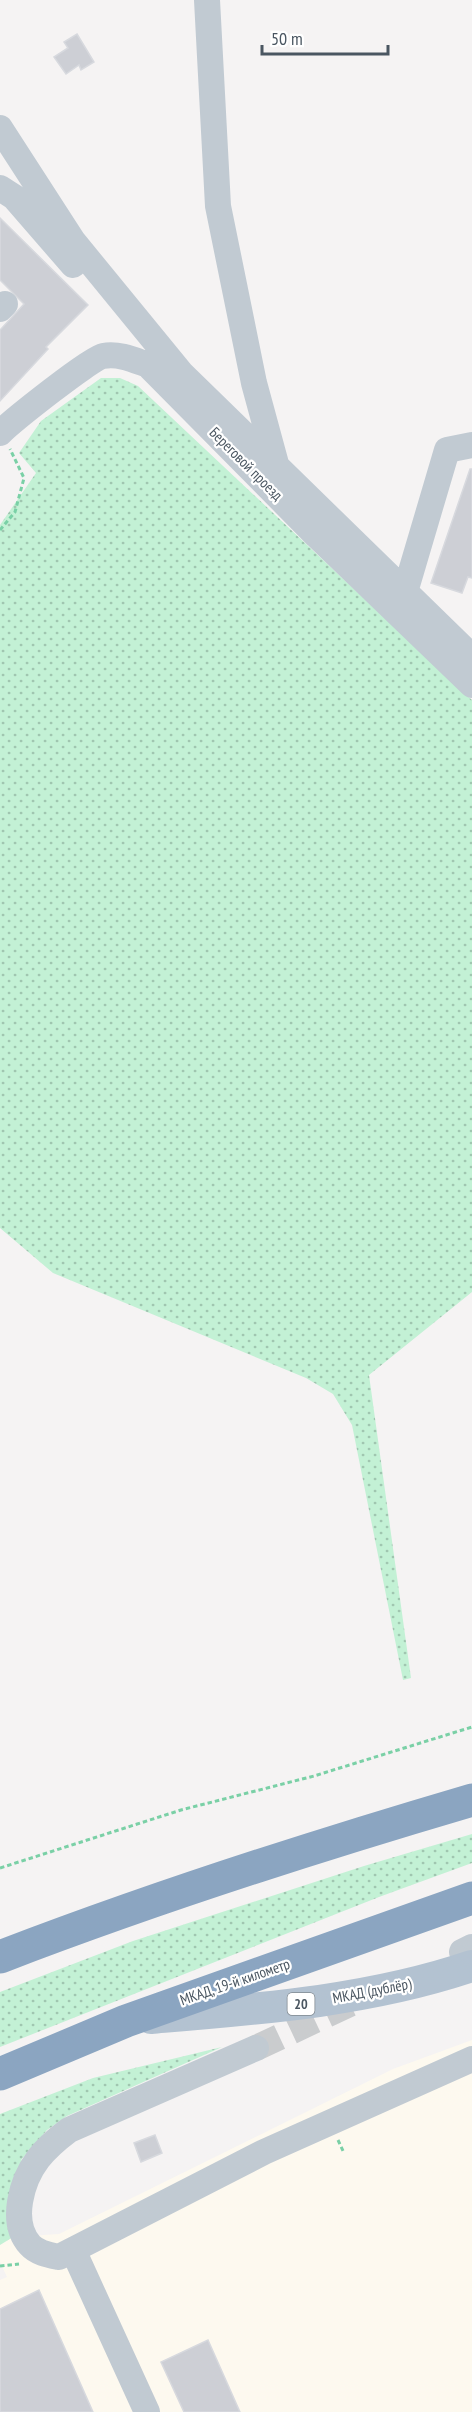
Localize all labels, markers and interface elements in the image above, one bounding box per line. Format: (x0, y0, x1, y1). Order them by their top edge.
scale bar (262, 18, 388, 56)
text: 50 m (271, 27, 303, 50)
street label: Береговой проезд (206, 423, 287, 505)
street label: МКАД, 19-й километр (177, 1954, 292, 2009)
street label: МКАД (дублёр) (331, 1973, 413, 2007)
road number: 20 (288, 1993, 314, 2015)

